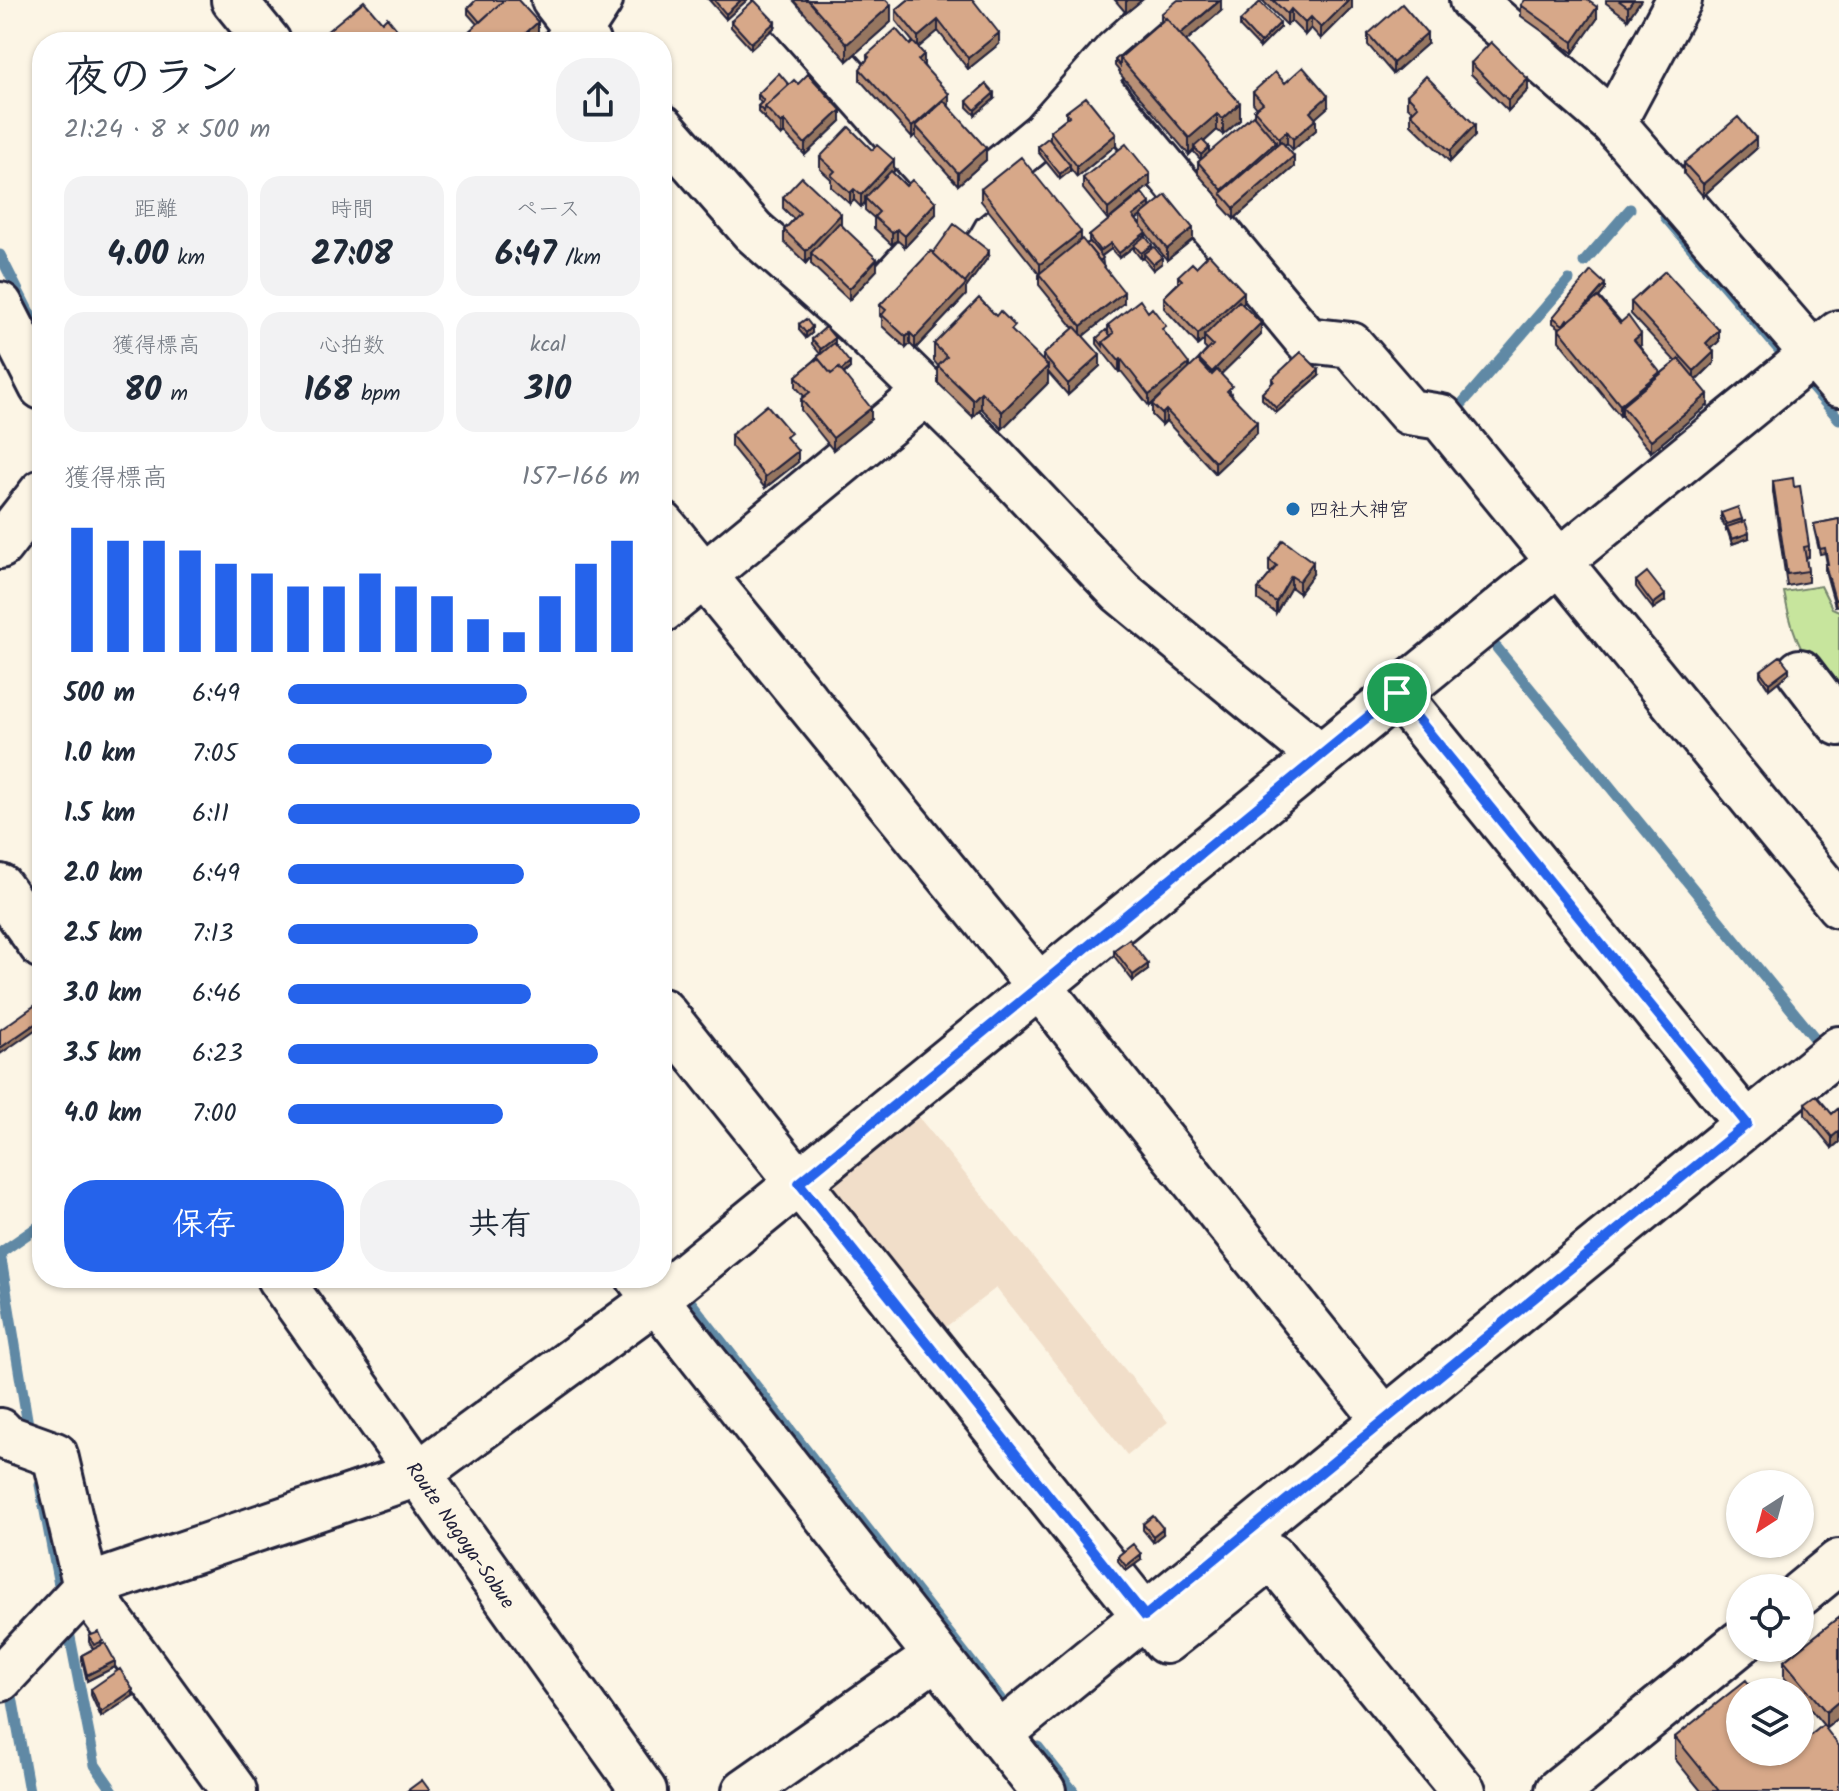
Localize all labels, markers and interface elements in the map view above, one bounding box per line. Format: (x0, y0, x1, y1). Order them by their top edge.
text: 夜のラン (64, 44, 240, 114)
button: share (556, 58, 640, 142)
text: 21:24 · 8 × 500 m (64, 109, 270, 151)
text: 距離 (134, 193, 178, 228)
text: 時間 (330, 193, 374, 228)
text: ペース (516, 193, 580, 228)
text: 4.00 (107, 228, 168, 282)
text: 27:08 (311, 228, 393, 282)
text: 6:47 (495, 228, 556, 282)
text: km (168, 241, 205, 276)
text: /km (556, 241, 601, 276)
text: kcal (530, 328, 566, 363)
text: 獲得標高 (112, 329, 200, 364)
text: 心拍数 (319, 329, 385, 364)
text: 310 (525, 363, 571, 417)
text: 80 (124, 364, 162, 418)
text: 168 (303, 364, 352, 418)
text: m (162, 377, 188, 412)
text: bpm (352, 377, 401, 412)
text: 157–166 m (522, 456, 640, 498)
text: 獲得標高 (64, 458, 168, 500)
place label: 四社大神宮 (1309, 495, 1409, 527)
marker: 四社大神宮 (1284, 500, 1302, 518)
pin (1363, 659, 1431, 727)
icon: arrive (1375, 671, 1419, 715)
text: 500 m (64, 673, 135, 715)
text: 6:49 (192, 673, 240, 715)
text: 1.0 km (64, 733, 135, 775)
text: 7:05 (192, 733, 237, 775)
text: 1.5 km (64, 793, 135, 835)
text: 6:11 (192, 793, 229, 835)
text: 2.0 km (64, 853, 143, 895)
text: 6:49 (192, 853, 240, 895)
text: 2.5 km (64, 913, 143, 955)
text: 7:13 (192, 913, 233, 955)
text: 3.0 km (64, 973, 142, 1015)
text: 6:46 (192, 973, 242, 1015)
text: 3.5 km (64, 1033, 142, 1075)
text: 6:23 (192, 1033, 243, 1075)
text: 4.0 km (64, 1093, 142, 1135)
text: 7:00 (192, 1093, 236, 1135)
button: 保存 (64, 1180, 344, 1272)
button: 共有 (360, 1180, 640, 1272)
street label: Route Nagoya-Sobue (397, 1456, 522, 1616)
north arrow (1726, 1470, 1814, 1558)
map controls (1726, 1470, 1814, 1766)
button: locate (1726, 1574, 1814, 1662)
button: layers (1726, 1678, 1814, 1766)

